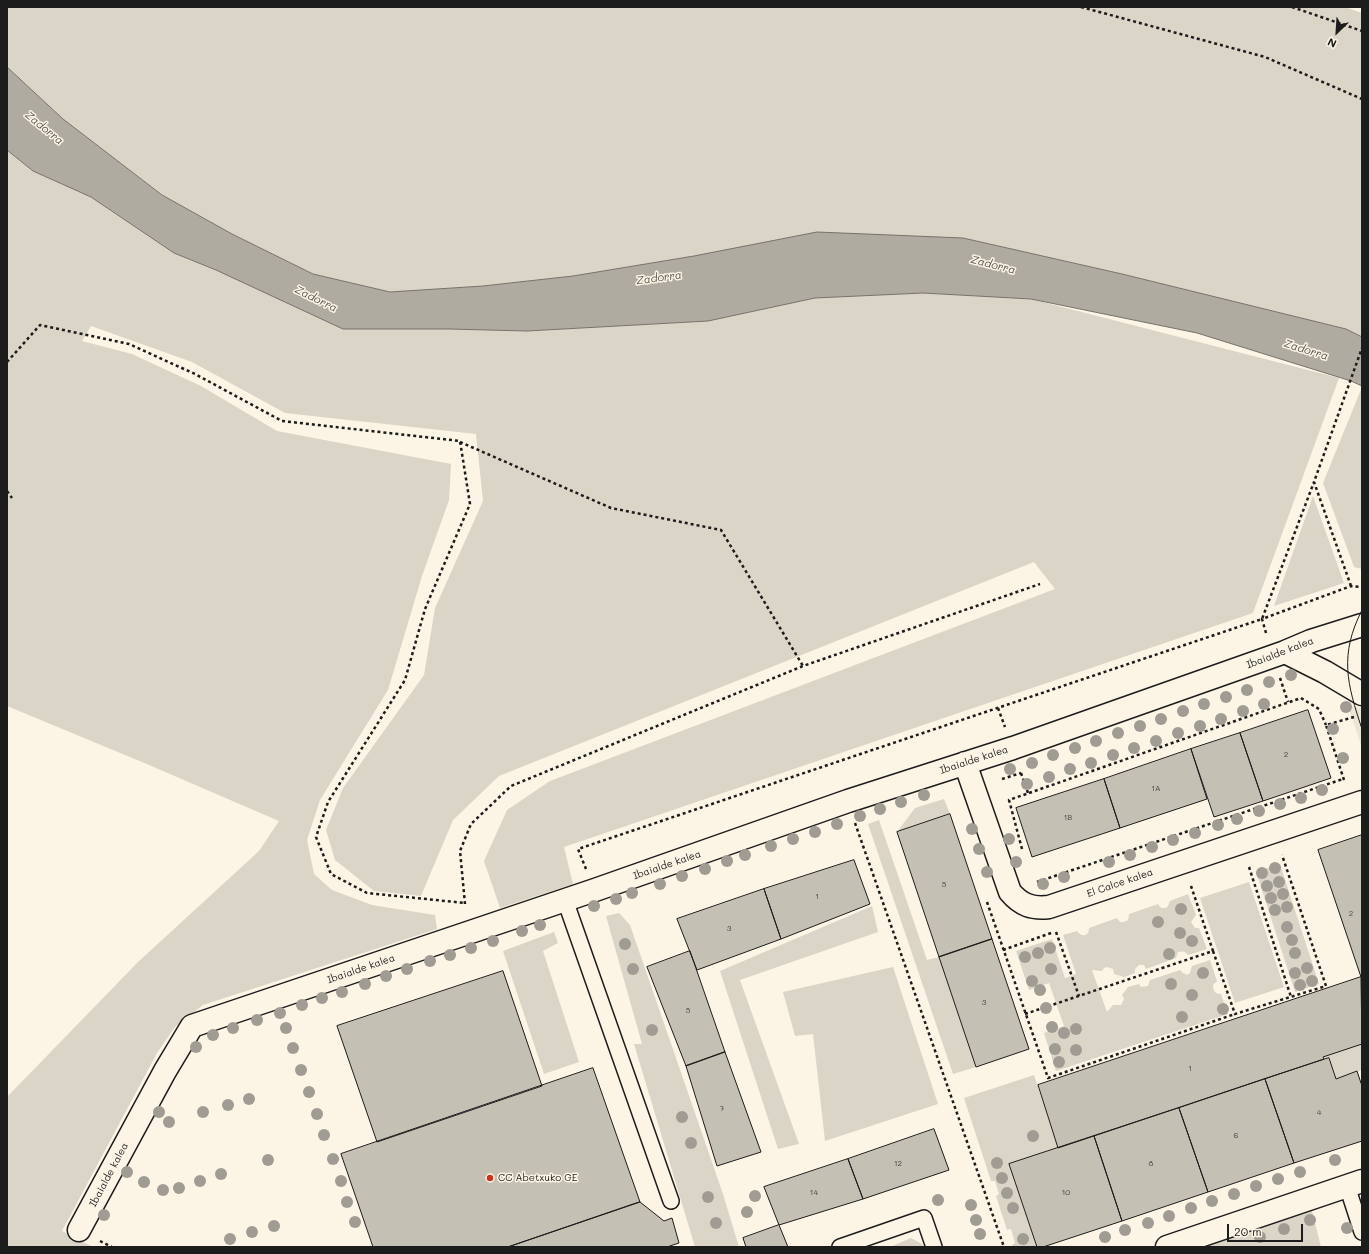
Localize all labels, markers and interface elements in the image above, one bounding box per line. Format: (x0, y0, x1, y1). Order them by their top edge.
north arrow (1317, 12, 1357, 52)
text: N (1325, 35, 1339, 52)
water label: Zadorra (22, 109, 66, 147)
water label: Zadorra (969, 253, 1017, 277)
water label: Zadorra (635, 268, 683, 288)
water label: Zadorra (293, 283, 339, 315)
water label: Zadorra (1282, 337, 1330, 363)
street label: Ibaialde kalea (1245, 635, 1315, 671)
street label: Ibaialde kalea (938, 743, 1010, 777)
house number: 2 (1284, 750, 1288, 760)
house number: 1A (1151, 784, 1161, 794)
house number: 1B (1064, 813, 1072, 823)
street label: Ibaialde kalea (631, 848, 703, 882)
street label: El Calce kalea (1085, 866, 1155, 900)
house number: 5 (942, 880, 946, 890)
house number: 1 (815, 892, 819, 902)
house number: 2 (1349, 909, 1353, 919)
house number: 3 (727, 924, 731, 934)
street label: Ibaialde kalea (325, 952, 397, 986)
house number: 3 (982, 998, 986, 1008)
house number: 5 (686, 1006, 690, 1016)
house number: 1 (1188, 1064, 1192, 1074)
house number: 7 (720, 1104, 724, 1114)
house number: 4 (1317, 1108, 1321, 1118)
house number: 6 (1234, 1131, 1238, 1141)
street label: Ibaialde kalea (87, 1141, 131, 1209)
house number: 12 (894, 1159, 902, 1169)
house number: 8 (1149, 1159, 1153, 1169)
place label: CC Abetxuko GE (498, 1172, 577, 1184)
marker: CC Abetxuko GE (485, 1173, 495, 1183)
house number: 14 (810, 1188, 818, 1198)
house number: 10 (1062, 1188, 1070, 1198)
scale bar (1229, 1216, 1305, 1242)
text: 20 m (1234, 1223, 1262, 1239)

